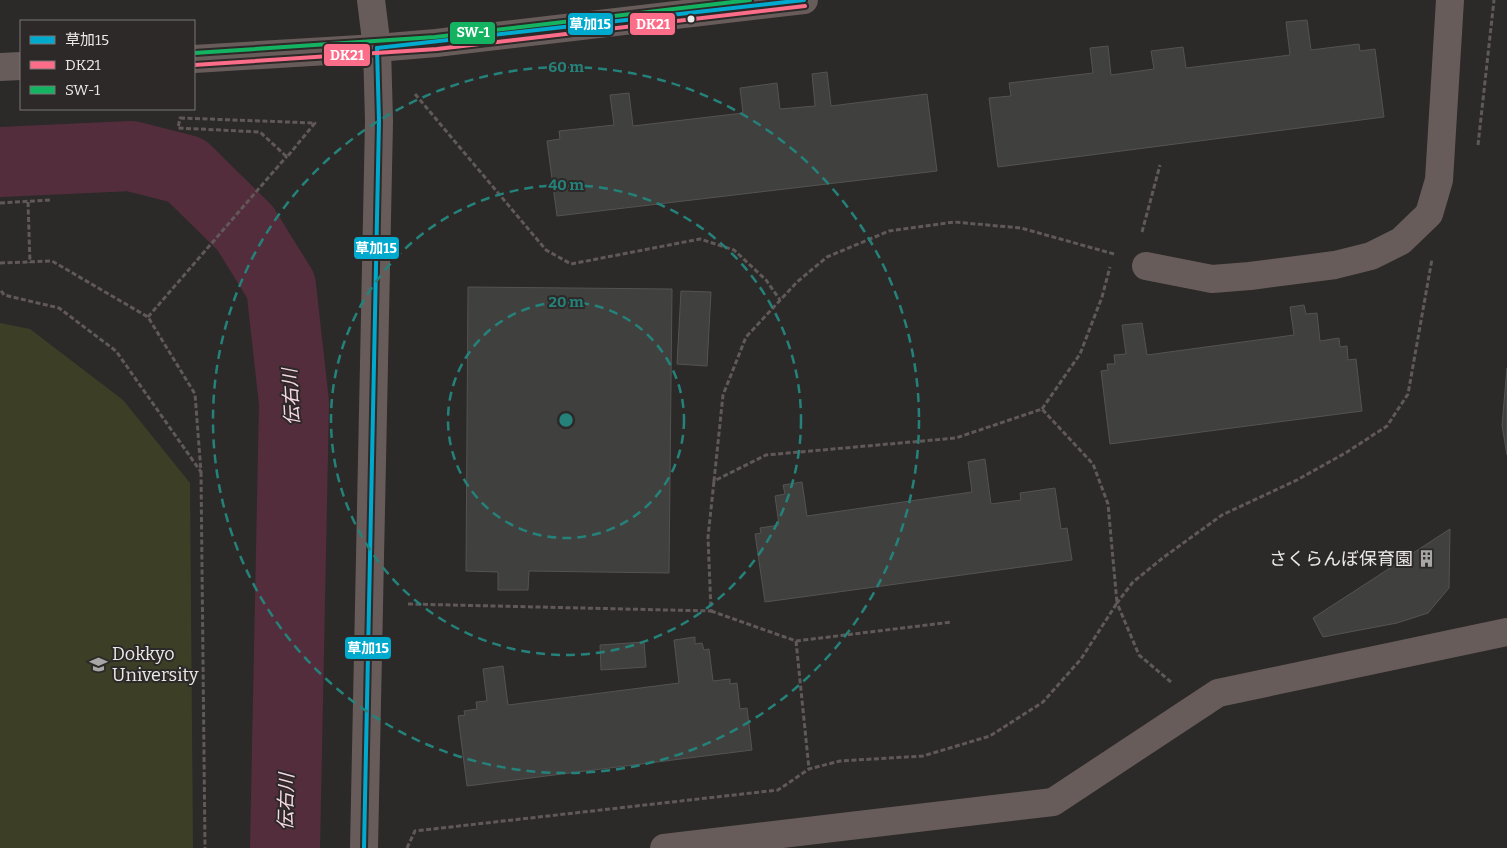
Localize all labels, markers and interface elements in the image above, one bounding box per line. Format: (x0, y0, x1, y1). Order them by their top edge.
line badge: 草加15 (567, 12, 614, 36)
line badge: DK21 (629, 12, 676, 36)
unlabelled marker (686, 14, 696, 24)
text: 草加15 (569, 16, 611, 33)
text: DK21 (636, 16, 670, 33)
legend (20, 20, 195, 110)
line badge: SW-1 (449, 21, 496, 45)
text: SW-1 (456, 24, 490, 41)
text: 草加15 (65, 31, 109, 49)
line badge: DK21 (323, 43, 371, 67)
text: DK21 (330, 47, 364, 64)
text: DK21 (65, 56, 101, 74)
text: 60 m (548, 58, 584, 76)
text: SW-1 (65, 81, 100, 99)
text: 40 m (548, 176, 585, 194)
line badge: 草加15 (353, 236, 400, 260)
text: 草加15 (355, 240, 397, 257)
text: 20 m (549, 293, 584, 311)
water label: 伝右川 (278, 366, 304, 426)
centre of rings (557, 411, 575, 429)
place label: さくらんぼ保育園 (1269, 548, 1413, 570)
building icon: さくらんぼ保育園 (1417, 549, 1437, 569)
line badge: 草加15 (344, 636, 392, 660)
text: 草加15 (347, 640, 389, 657)
place label: Dokkyo University (112, 643, 199, 686)
school or university icon: Dokkyo University (88, 654, 108, 674)
water label: 伝右川 (274, 771, 298, 831)

